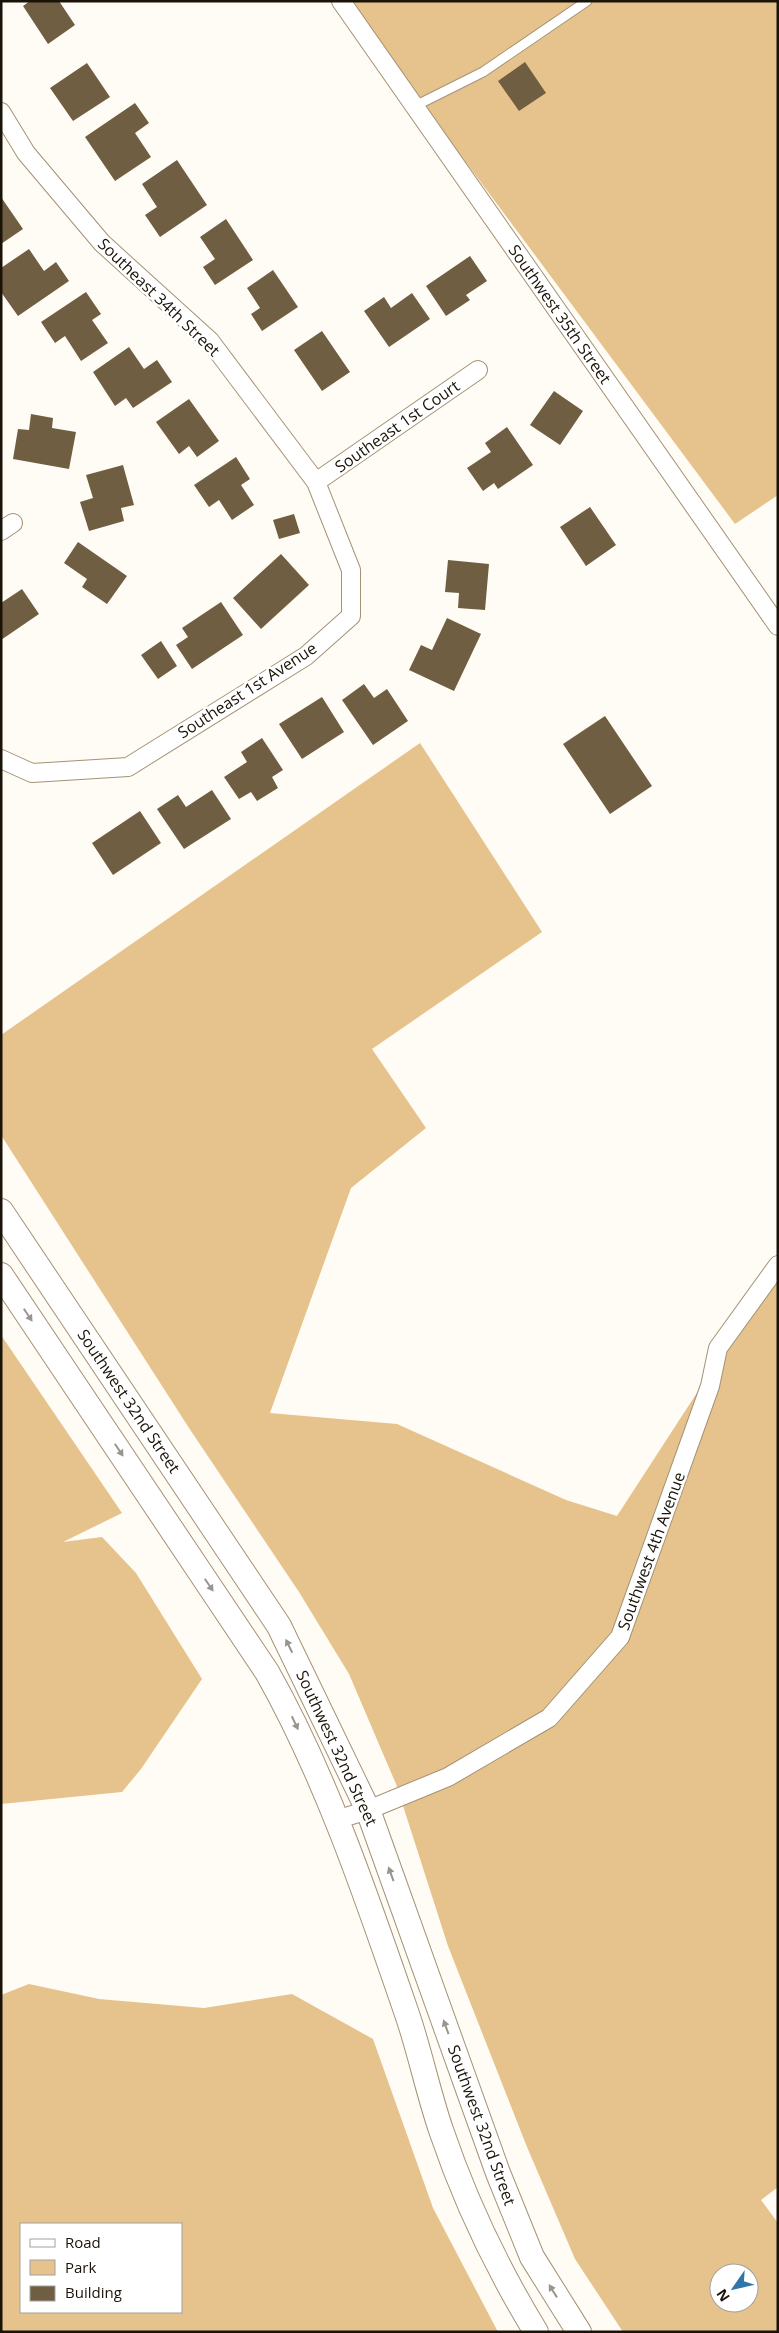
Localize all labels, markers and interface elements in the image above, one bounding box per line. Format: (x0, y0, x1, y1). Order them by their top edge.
street label: Southeast 34th Street (93, 233, 225, 361)
street label: Southwest 35th Street (504, 240, 617, 388)
street label: Southeast 1st Court (330, 375, 464, 477)
street label: Southeast 1st Avenue (173, 637, 321, 743)
one-way arrow (24, 1308, 33, 1322)
street label: Southwest 32nd Street (73, 1325, 186, 1478)
one-way arrow (114, 1443, 124, 1457)
street label: Southwest 4th Avenue (612, 1469, 690, 1633)
one-way arrow (204, 1578, 214, 1592)
one-way arrow (285, 1639, 293, 1654)
street label: Southwest 32nd Street (291, 1667, 383, 1830)
one-way arrow (292, 1716, 300, 1730)
one-way arrow (387, 1867, 394, 1882)
one-way arrow (442, 2020, 449, 2035)
street label: Southwest 32nd Street (443, 2042, 521, 2209)
legend (20, 2223, 182, 2313)
text: Road (65, 2232, 101, 2252)
text: Park (65, 2257, 96, 2277)
north arrow (709, 2263, 759, 2313)
text: Building (65, 2282, 122, 2302)
one-way arrow (549, 2284, 558, 2297)
text: N (712, 2286, 734, 2306)

